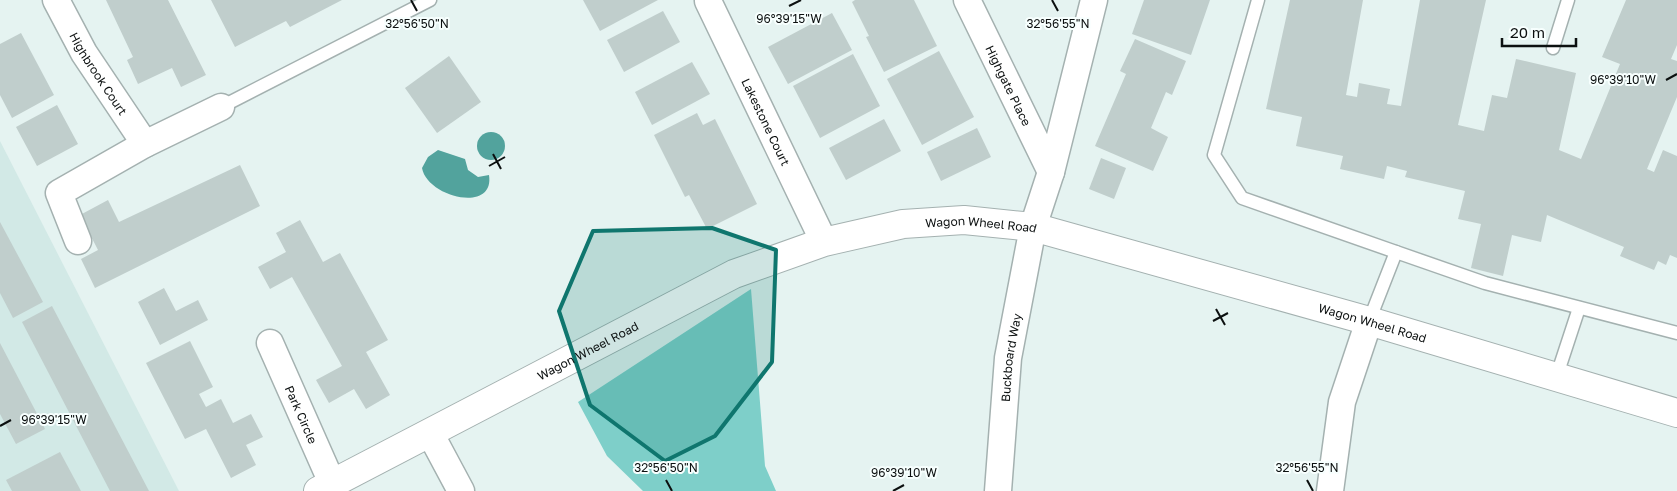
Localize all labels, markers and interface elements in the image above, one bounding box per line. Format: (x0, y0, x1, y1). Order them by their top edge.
text: 96°39'15"W (756, 11, 822, 26)
scale bar (1502, 15, 1576, 47)
text: 32°56'50"N (385, 16, 449, 31)
text: 32°56'55"N (1026, 16, 1090, 31)
text: 20 m (1510, 23, 1545, 41)
street label: Highbrook Court (67, 29, 131, 118)
street label: Highgate Place (983, 43, 1035, 128)
text: 96°39'10"W (1590, 72, 1656, 87)
street label: Lakestone Court (739, 76, 794, 168)
street label: Wagon Wheel Road (925, 212, 1039, 235)
street label: Wagon Wheel Road (1317, 300, 1429, 345)
street label: Buckboard Way (997, 312, 1024, 402)
street label: Wagon Wheel Road (534, 318, 641, 383)
street label: Park Circle (282, 383, 321, 446)
text: 96°39'15"W (21, 412, 87, 427)
text: 32°56'50"N (634, 460, 698, 475)
text: 32°56'55"N (1275, 460, 1339, 475)
text: 96°39'10"W (871, 465, 937, 480)

